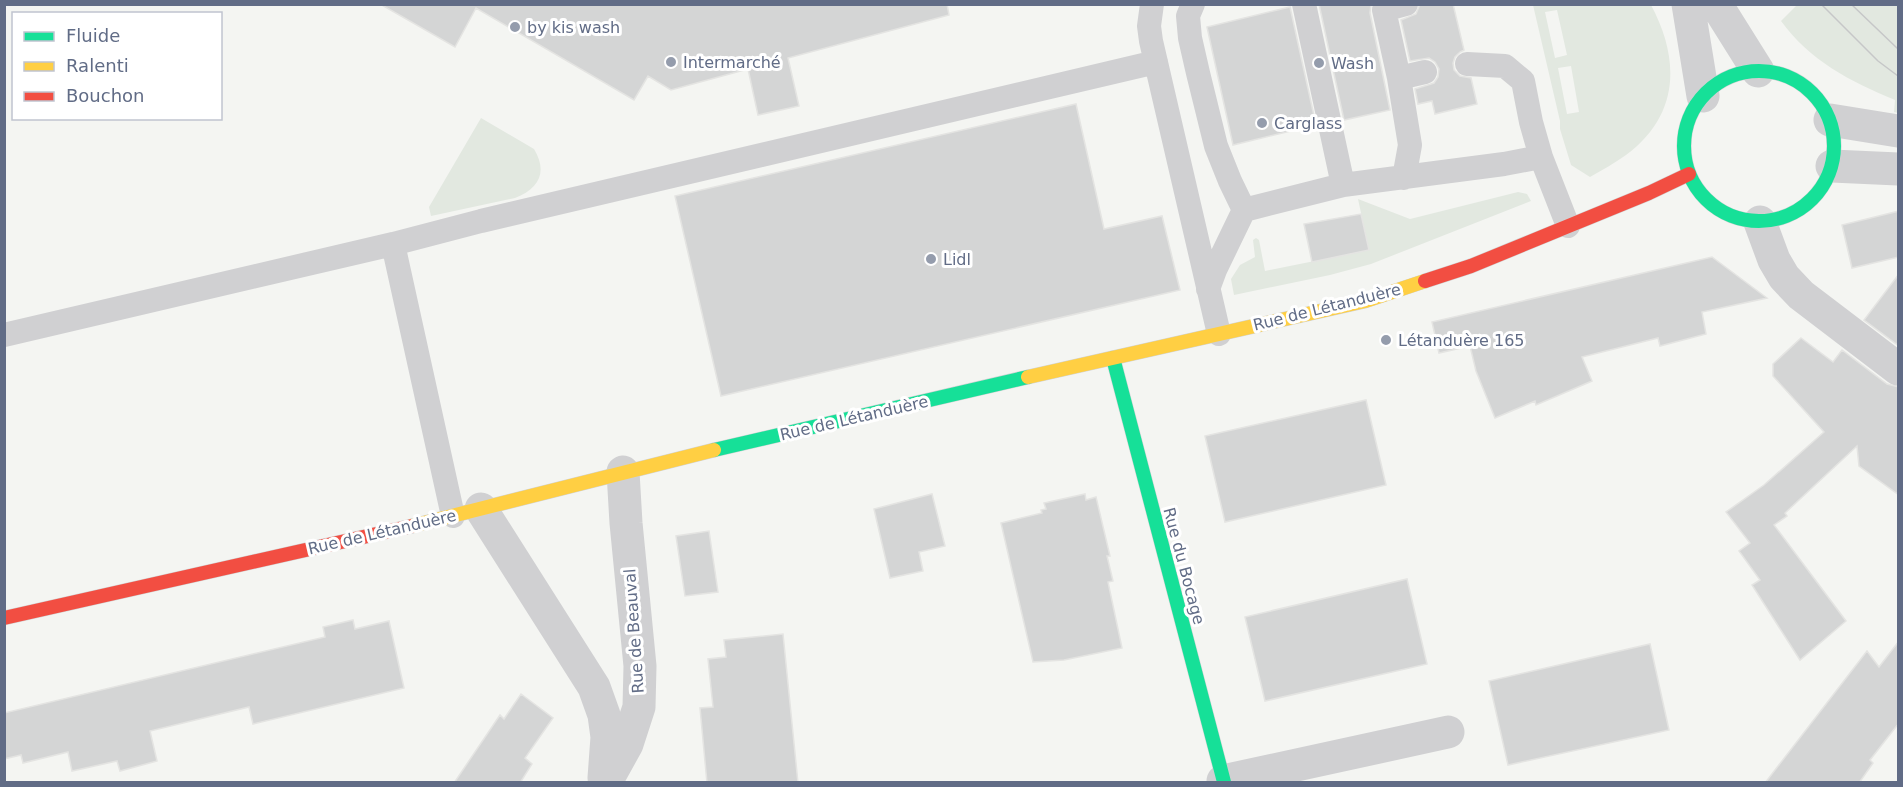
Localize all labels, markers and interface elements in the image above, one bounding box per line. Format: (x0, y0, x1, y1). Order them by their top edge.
legend (12, 12, 222, 120)
place label: by kis wash (527, 18, 620, 37)
marker: by kis wash (508, 20, 522, 34)
text: Fluide (66, 25, 120, 46)
place label: Intermarché (683, 53, 781, 72)
place label: Wash (1331, 54, 1374, 73)
text: Ralenti (66, 55, 129, 76)
marker: Intermarché (664, 55, 678, 69)
marker: Wash (1312, 56, 1326, 70)
text: Bouchon (66, 85, 145, 106)
place label: Carglass (1274, 114, 1342, 133)
marker: Carglass (1255, 116, 1269, 130)
place label: Lidl (943, 250, 971, 269)
marker: Lidl (924, 252, 938, 266)
street label: Rue de Létanduère (1251, 279, 1403, 335)
place label: Létanduère 165 (1398, 331, 1525, 350)
marker: Létanduère 165 (1379, 333, 1393, 347)
street label: Rue de Létanduère (778, 392, 930, 444)
street label: Rue du Bocage (1159, 505, 1209, 627)
street label: Rue de Létanduère (306, 506, 458, 558)
street label: Rue de Beauval (620, 568, 648, 694)

